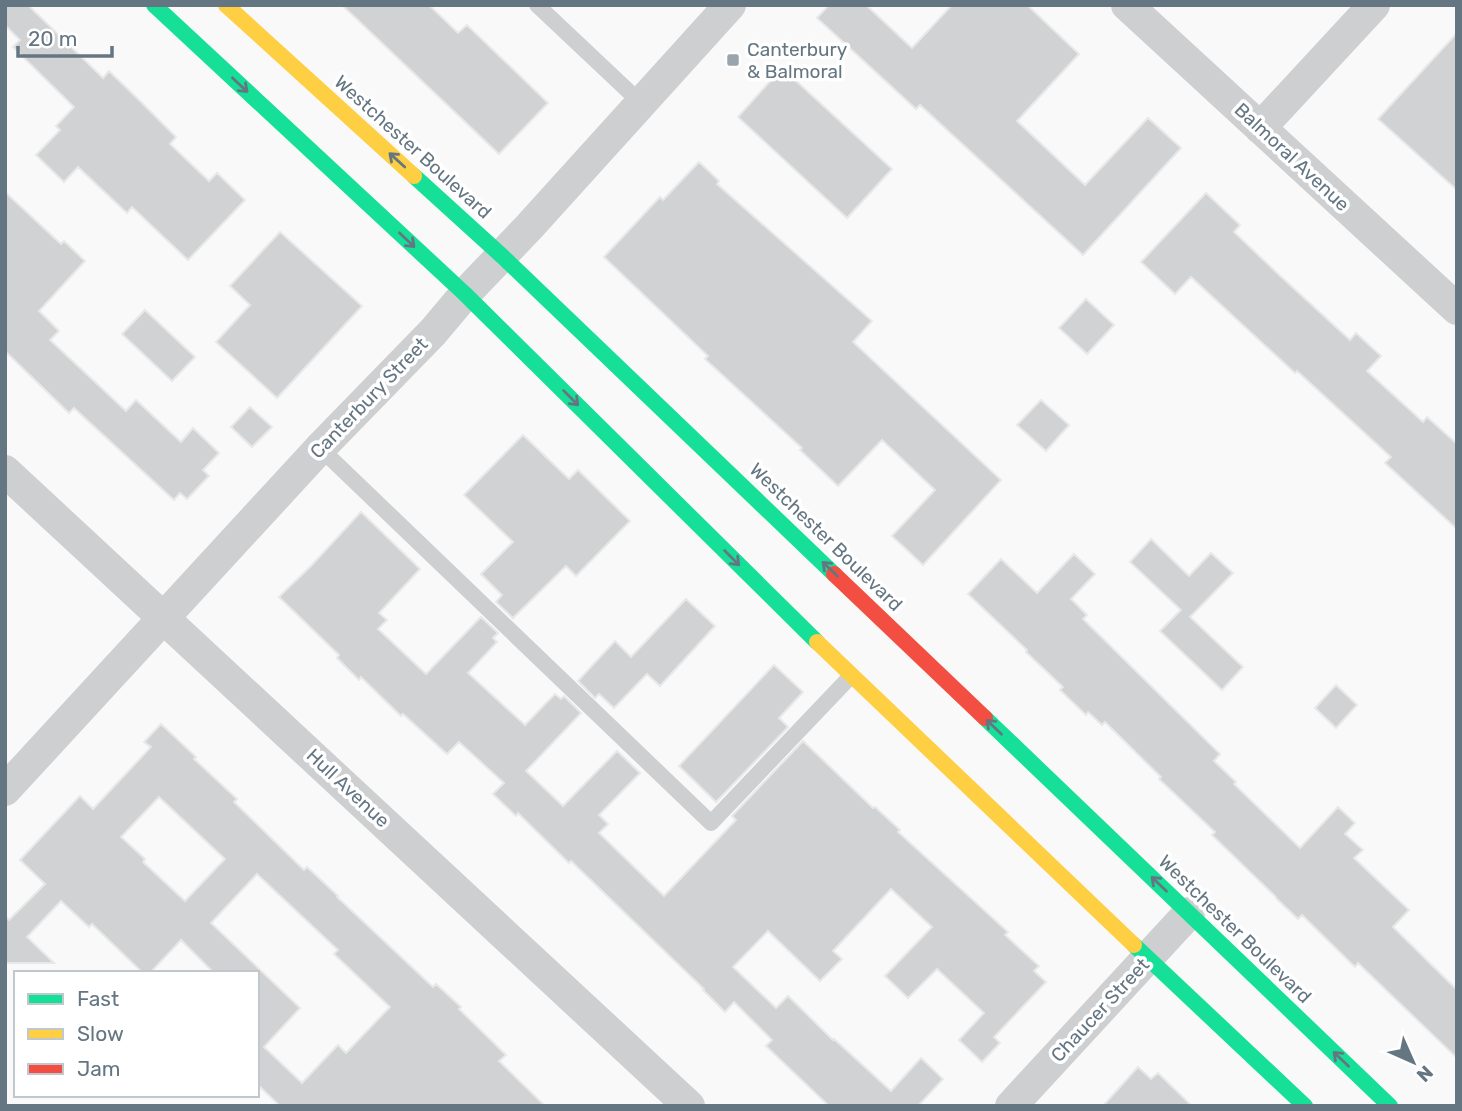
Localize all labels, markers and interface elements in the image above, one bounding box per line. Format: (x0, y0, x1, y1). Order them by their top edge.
scale bar (18, 14, 112, 58)
text: 20 m (28, 26, 77, 51)
place label: Canterbury & Balmoral (747, 38, 847, 83)
marker: Canterbury & Balmoral (725, 52, 741, 68)
street label: Westchester Boulevard (330, 70, 496, 224)
one-way arrow (231, 77, 248, 94)
street label: Balmoral Avenue (1230, 98, 1354, 216)
one-way arrow (389, 152, 406, 169)
one-way arrow (398, 232, 415, 249)
street label: Canterbury Street (305, 332, 433, 463)
one-way arrow (562, 389, 579, 406)
street label: Westchester Boulevard (745, 458, 907, 616)
one-way arrow (723, 549, 740, 566)
one-way arrow (822, 561, 839, 578)
one-way arrow (986, 718, 1003, 735)
street label: Hull Avenue (302, 744, 394, 832)
street label: Westchester Boulevard (1154, 850, 1316, 1008)
one-way arrow (1150, 876, 1167, 893)
street label: Chaucer Street (1046, 953, 1154, 1067)
legend (14, 971, 259, 1097)
text: Fast (77, 986, 119, 1011)
text: Slow (77, 1021, 124, 1046)
north arrow (1378, 1027, 1448, 1097)
one-way arrow (1332, 1050, 1349, 1067)
text: Jam (77, 1056, 121, 1081)
text: N (1412, 1061, 1438, 1087)

